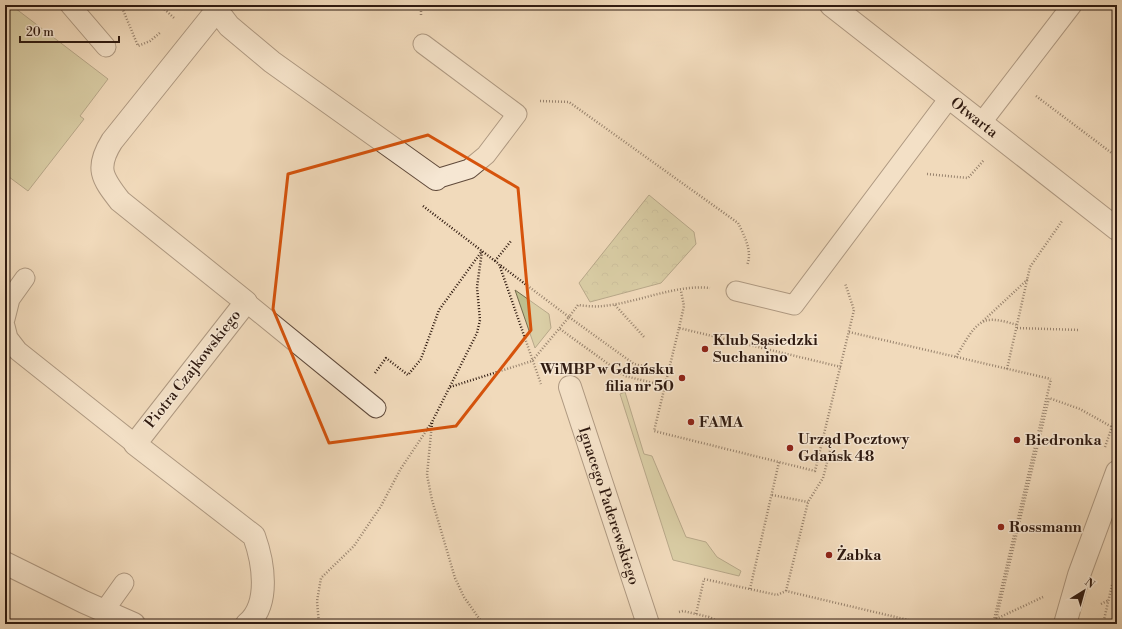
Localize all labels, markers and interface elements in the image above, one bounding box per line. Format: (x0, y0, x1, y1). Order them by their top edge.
scale bar (20, 18, 119, 44)
text: 20 m (26, 25, 54, 40)
street label: Otwarta (947, 93, 1002, 142)
street label: Piotra Czajkowskiego (141, 306, 245, 432)
place label: Klub Sąsiedzki Suchanino (713, 331, 818, 367)
marker: Klub Sąsiedzki Suchanino (700, 344, 710, 354)
place label: WiMBP w Gdańsku filia nr 50 (539, 360, 675, 396)
marker: WiMBP w Gdańsku filia nr 50 (677, 373, 687, 383)
place label: FAMA (699, 413, 744, 432)
marker: FAMA (686, 417, 696, 427)
street label: Ignacego Paderewskiego (574, 424, 644, 587)
place label: Urząd Pocztowy Gdańsk 48 (798, 430, 910, 466)
place label: Biedronka (1025, 431, 1103, 450)
marker: Biedronka (1012, 435, 1022, 445)
marker: Urząd Pocztowy Gdańsk 48 (785, 443, 795, 453)
place label: Rossmann (1009, 518, 1083, 537)
marker: Rossmann (996, 522, 1006, 532)
place label: Żabka (837, 545, 882, 565)
marker: Żabka (824, 550, 834, 560)
north arrow (1064, 571, 1104, 611)
text: N (1082, 576, 1097, 592)

